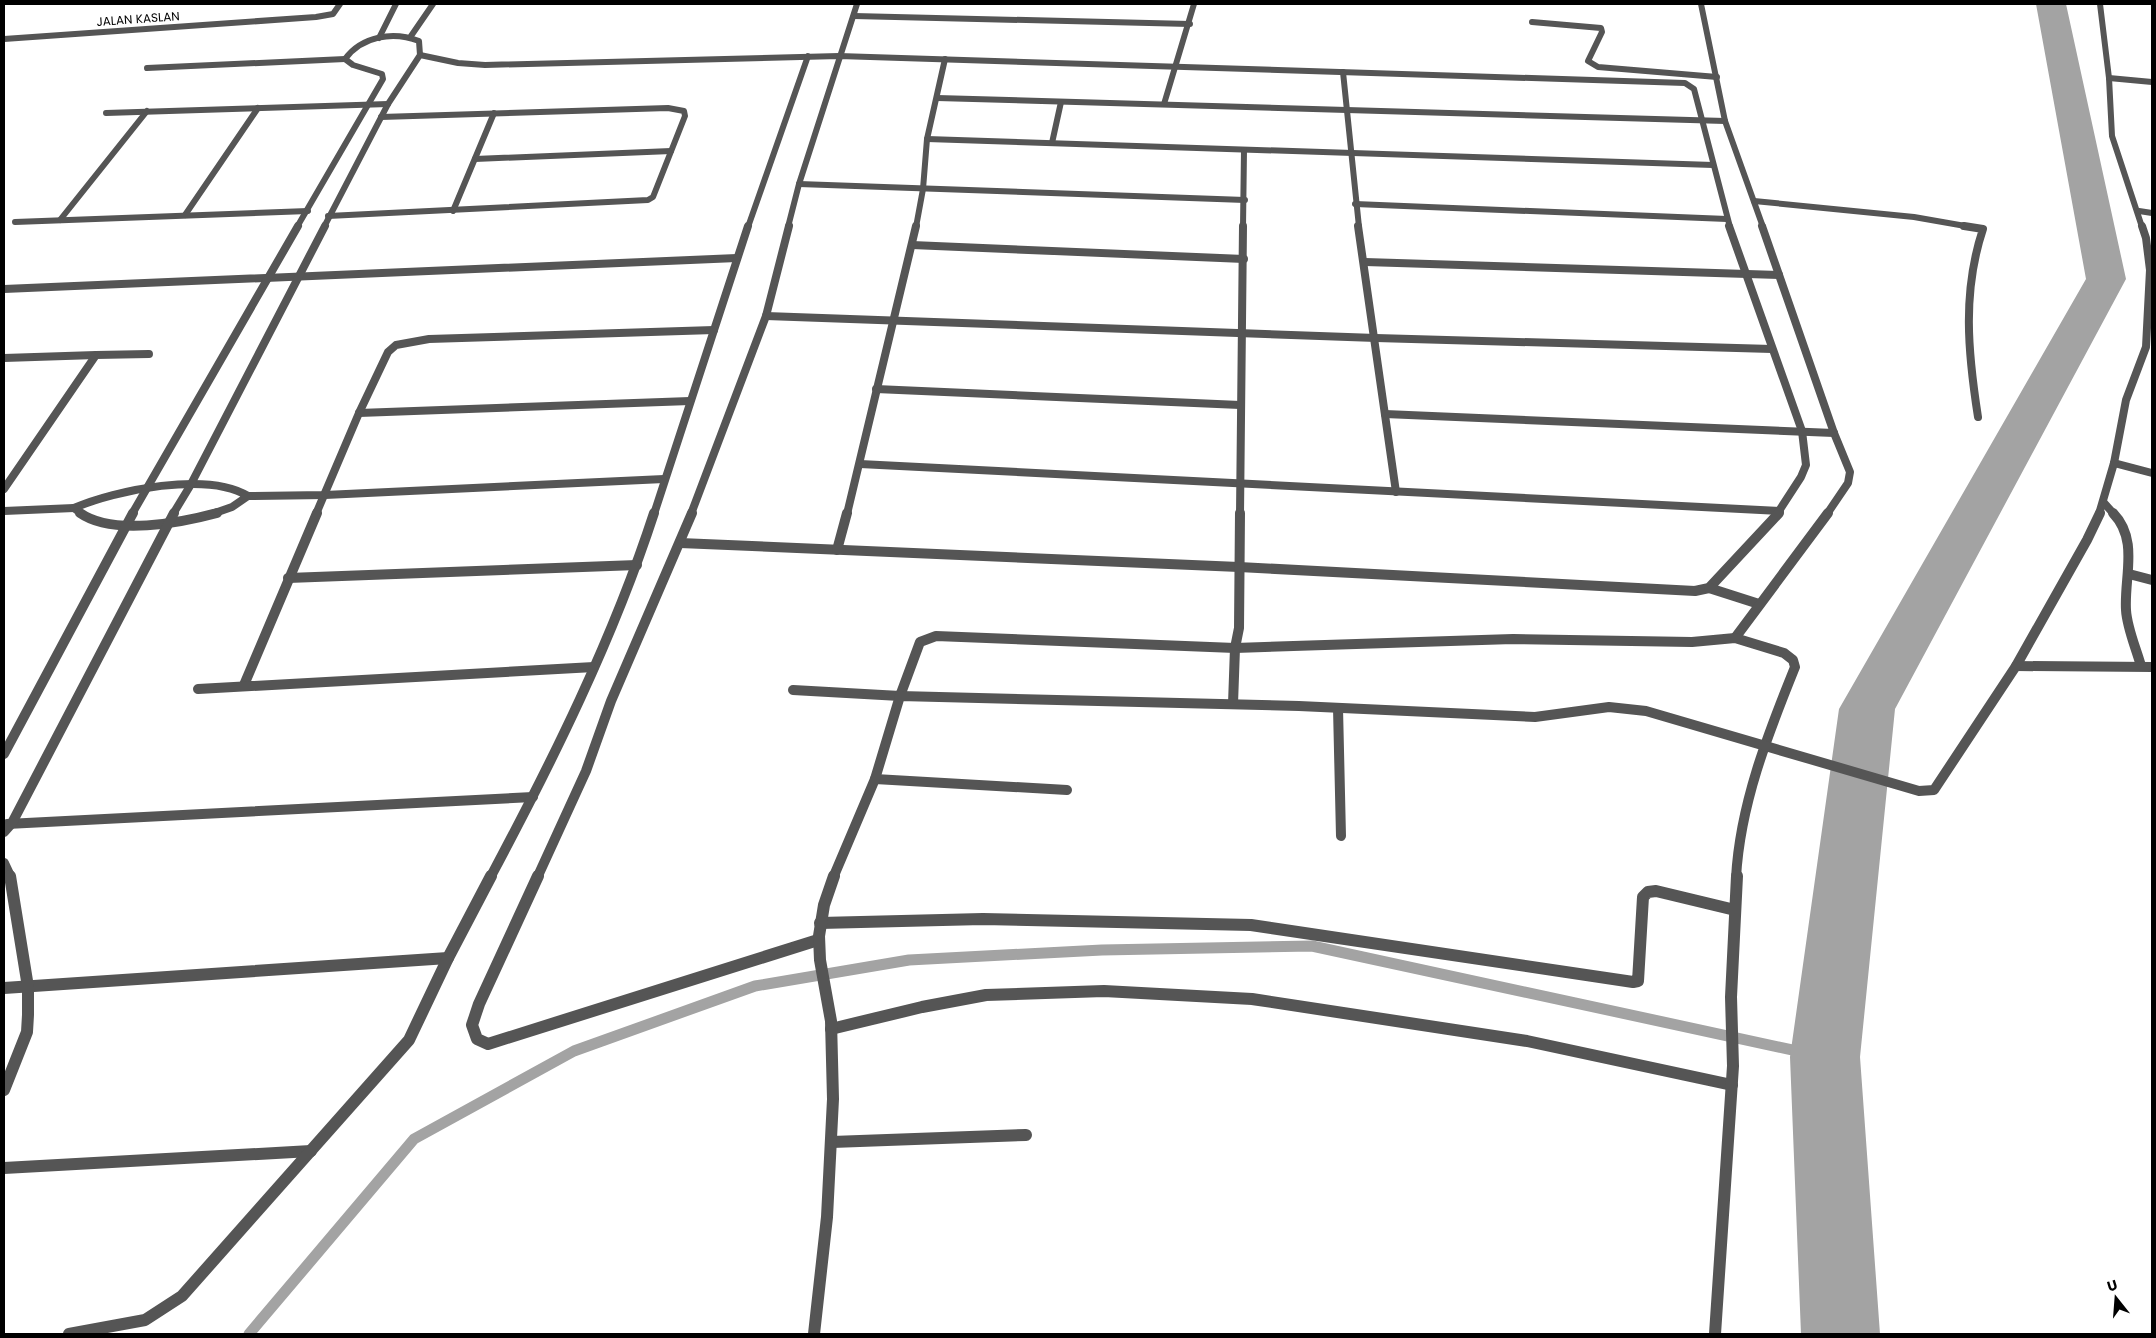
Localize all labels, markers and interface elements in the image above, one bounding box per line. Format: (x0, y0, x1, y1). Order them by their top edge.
street label: JALAN KASLAN (96, 7, 180, 30)
north arrow (2091, 1273, 2141, 1323)
text: U (2105, 1275, 2120, 1297)

